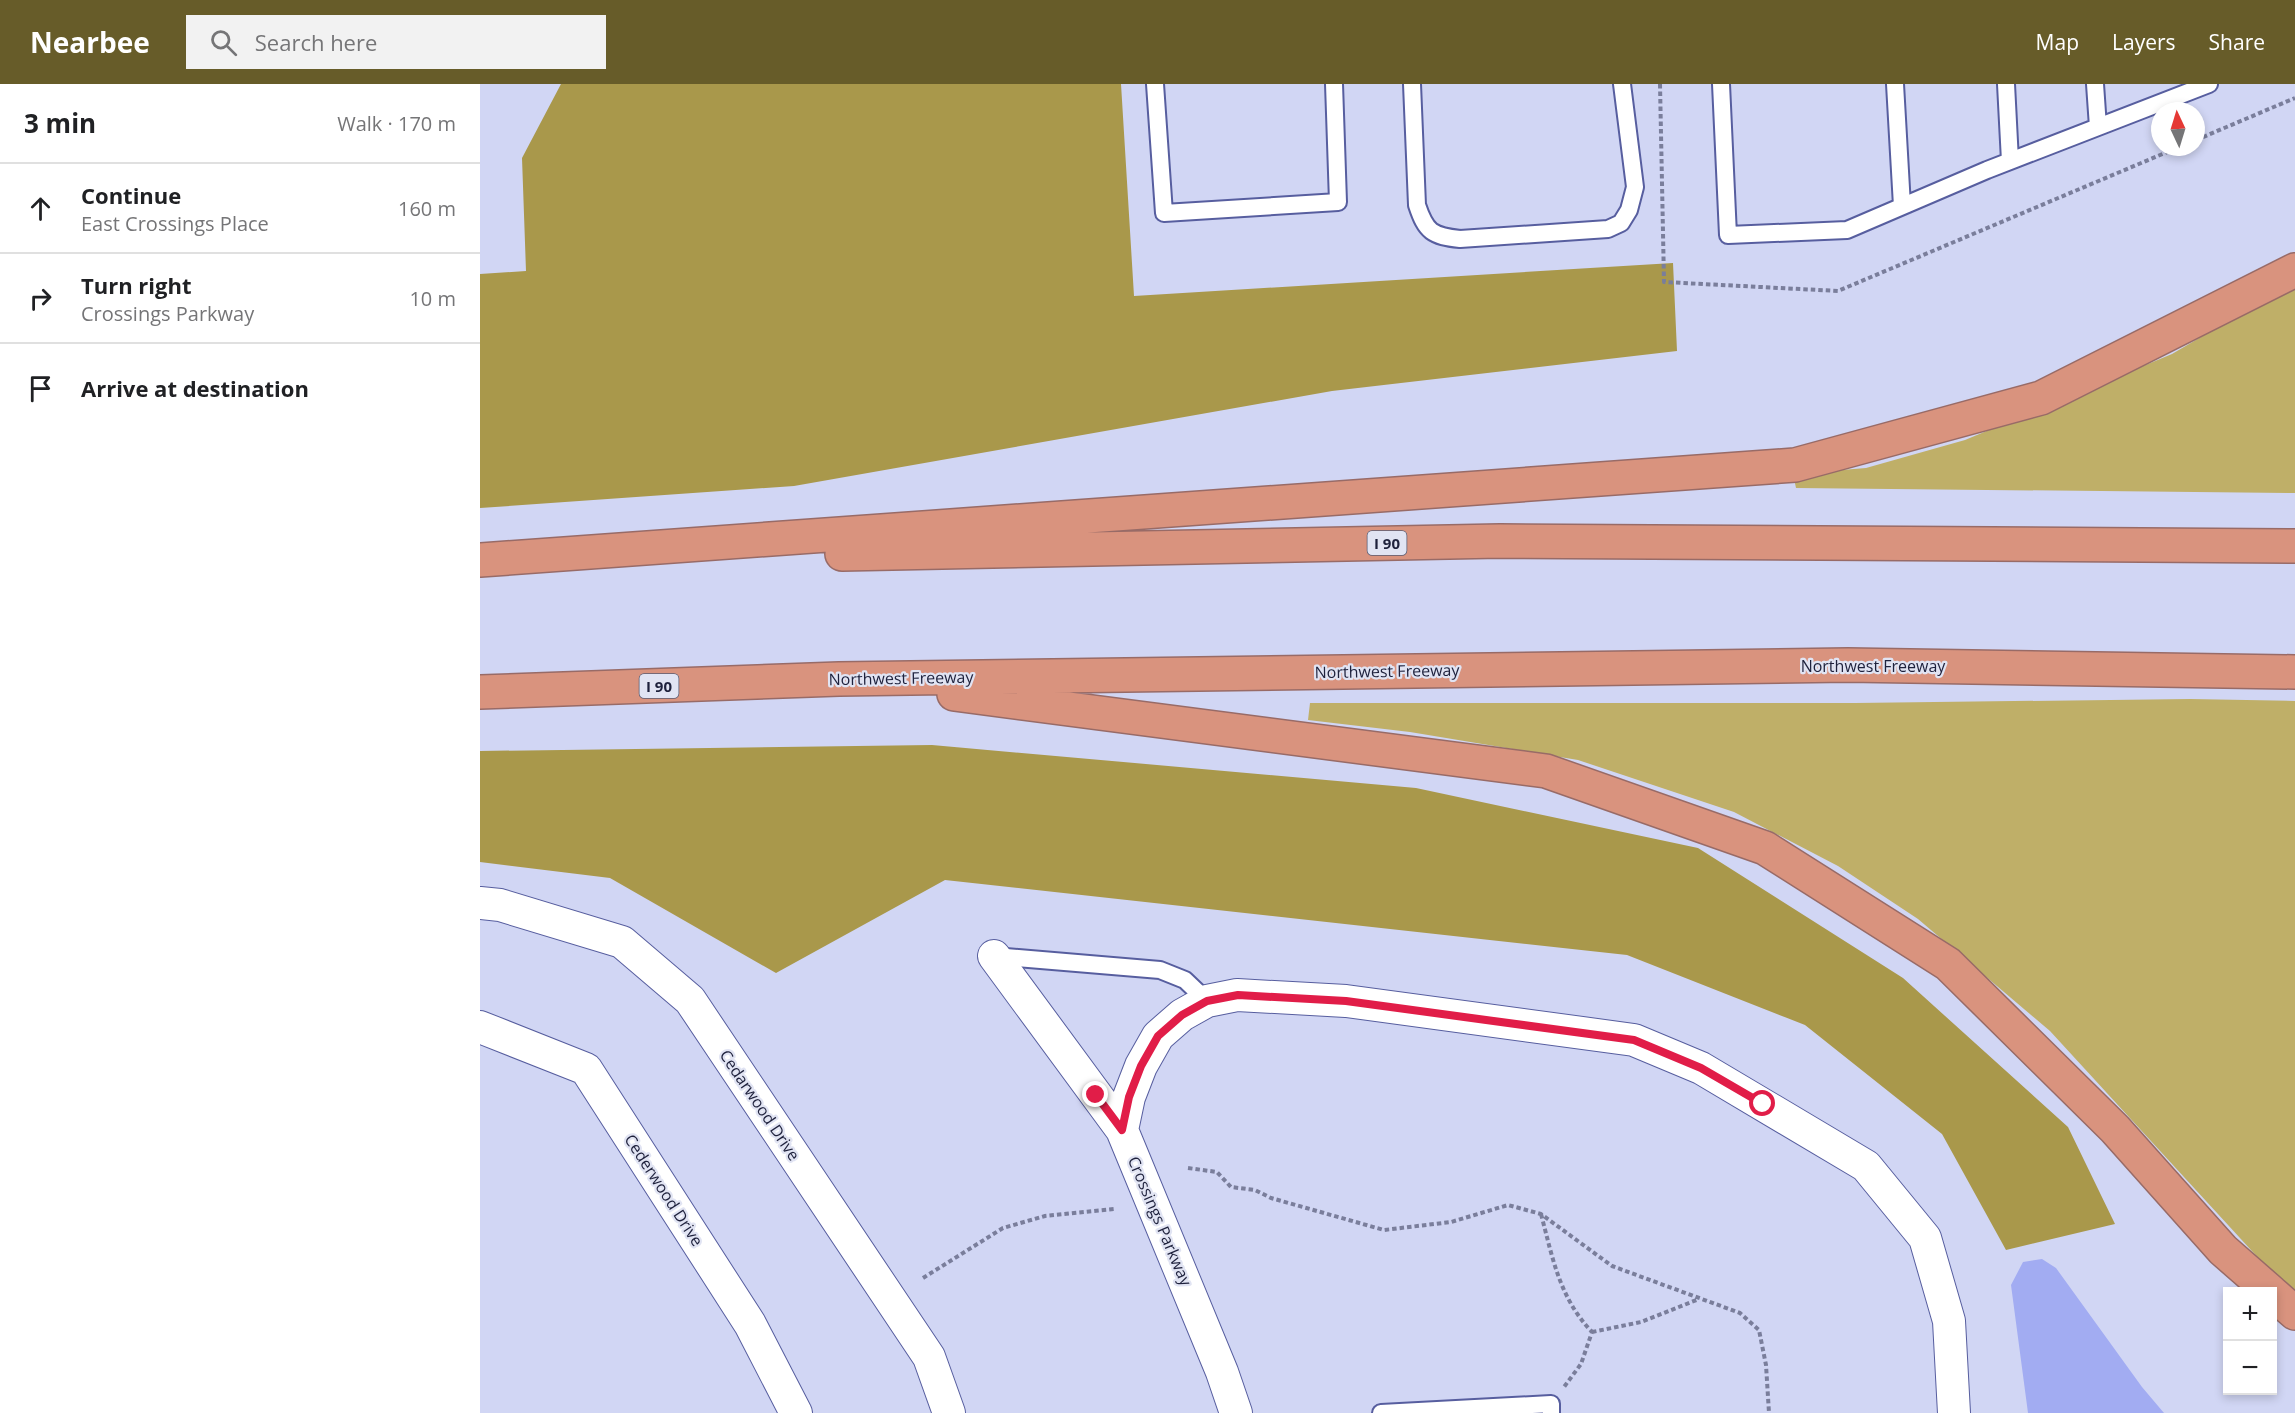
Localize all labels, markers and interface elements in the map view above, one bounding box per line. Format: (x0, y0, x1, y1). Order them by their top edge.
search box (186, 15, 606, 69)
text: Nearbee (30, 23, 150, 61)
icon: search (207, 26, 240, 59)
text: Search here (255, 27, 377, 57)
text: Map (2036, 28, 2079, 56)
text: Layers (2112, 28, 2176, 56)
text: Share (2209, 28, 2265, 56)
north arrow (2151, 102, 2205, 156)
text: 3 min (24, 105, 96, 141)
text: Walk · 170 m (337, 110, 456, 137)
text: Continue (81, 180, 181, 210)
icon: ahead (24, 192, 57, 225)
text: 160 m (398, 195, 456, 222)
text: East Crossings Place (81, 210, 269, 237)
text: Turn right (81, 270, 192, 300)
icon: right (24, 282, 57, 315)
text: 10 m (409, 285, 456, 312)
text: Crossings Parkway (81, 300, 254, 327)
icon: arrive (24, 372, 57, 405)
text: Arrive at destination (81, 373, 309, 403)
road number: I 90 (1368, 531, 1406, 555)
street label: Northwest Freeway (1801, 655, 1946, 677)
street label: Northwest Freeway (1314, 659, 1460, 683)
street label: Northwest Freeway (828, 666, 974, 690)
road number: I 90 (640, 674, 678, 698)
street label: Cedarwood Drive (715, 1045, 805, 1165)
route end (1082, 1081, 1108, 1107)
route start (1749, 1090, 1775, 1116)
street label: Cederwood Drive (620, 1130, 708, 1250)
street label: Crossings Parkway (1123, 1153, 1198, 1290)
map controls (2223, 1287, 2277, 1395)
button: + (2223, 1287, 2277, 1341)
button: − (2223, 1341, 2277, 1395)

